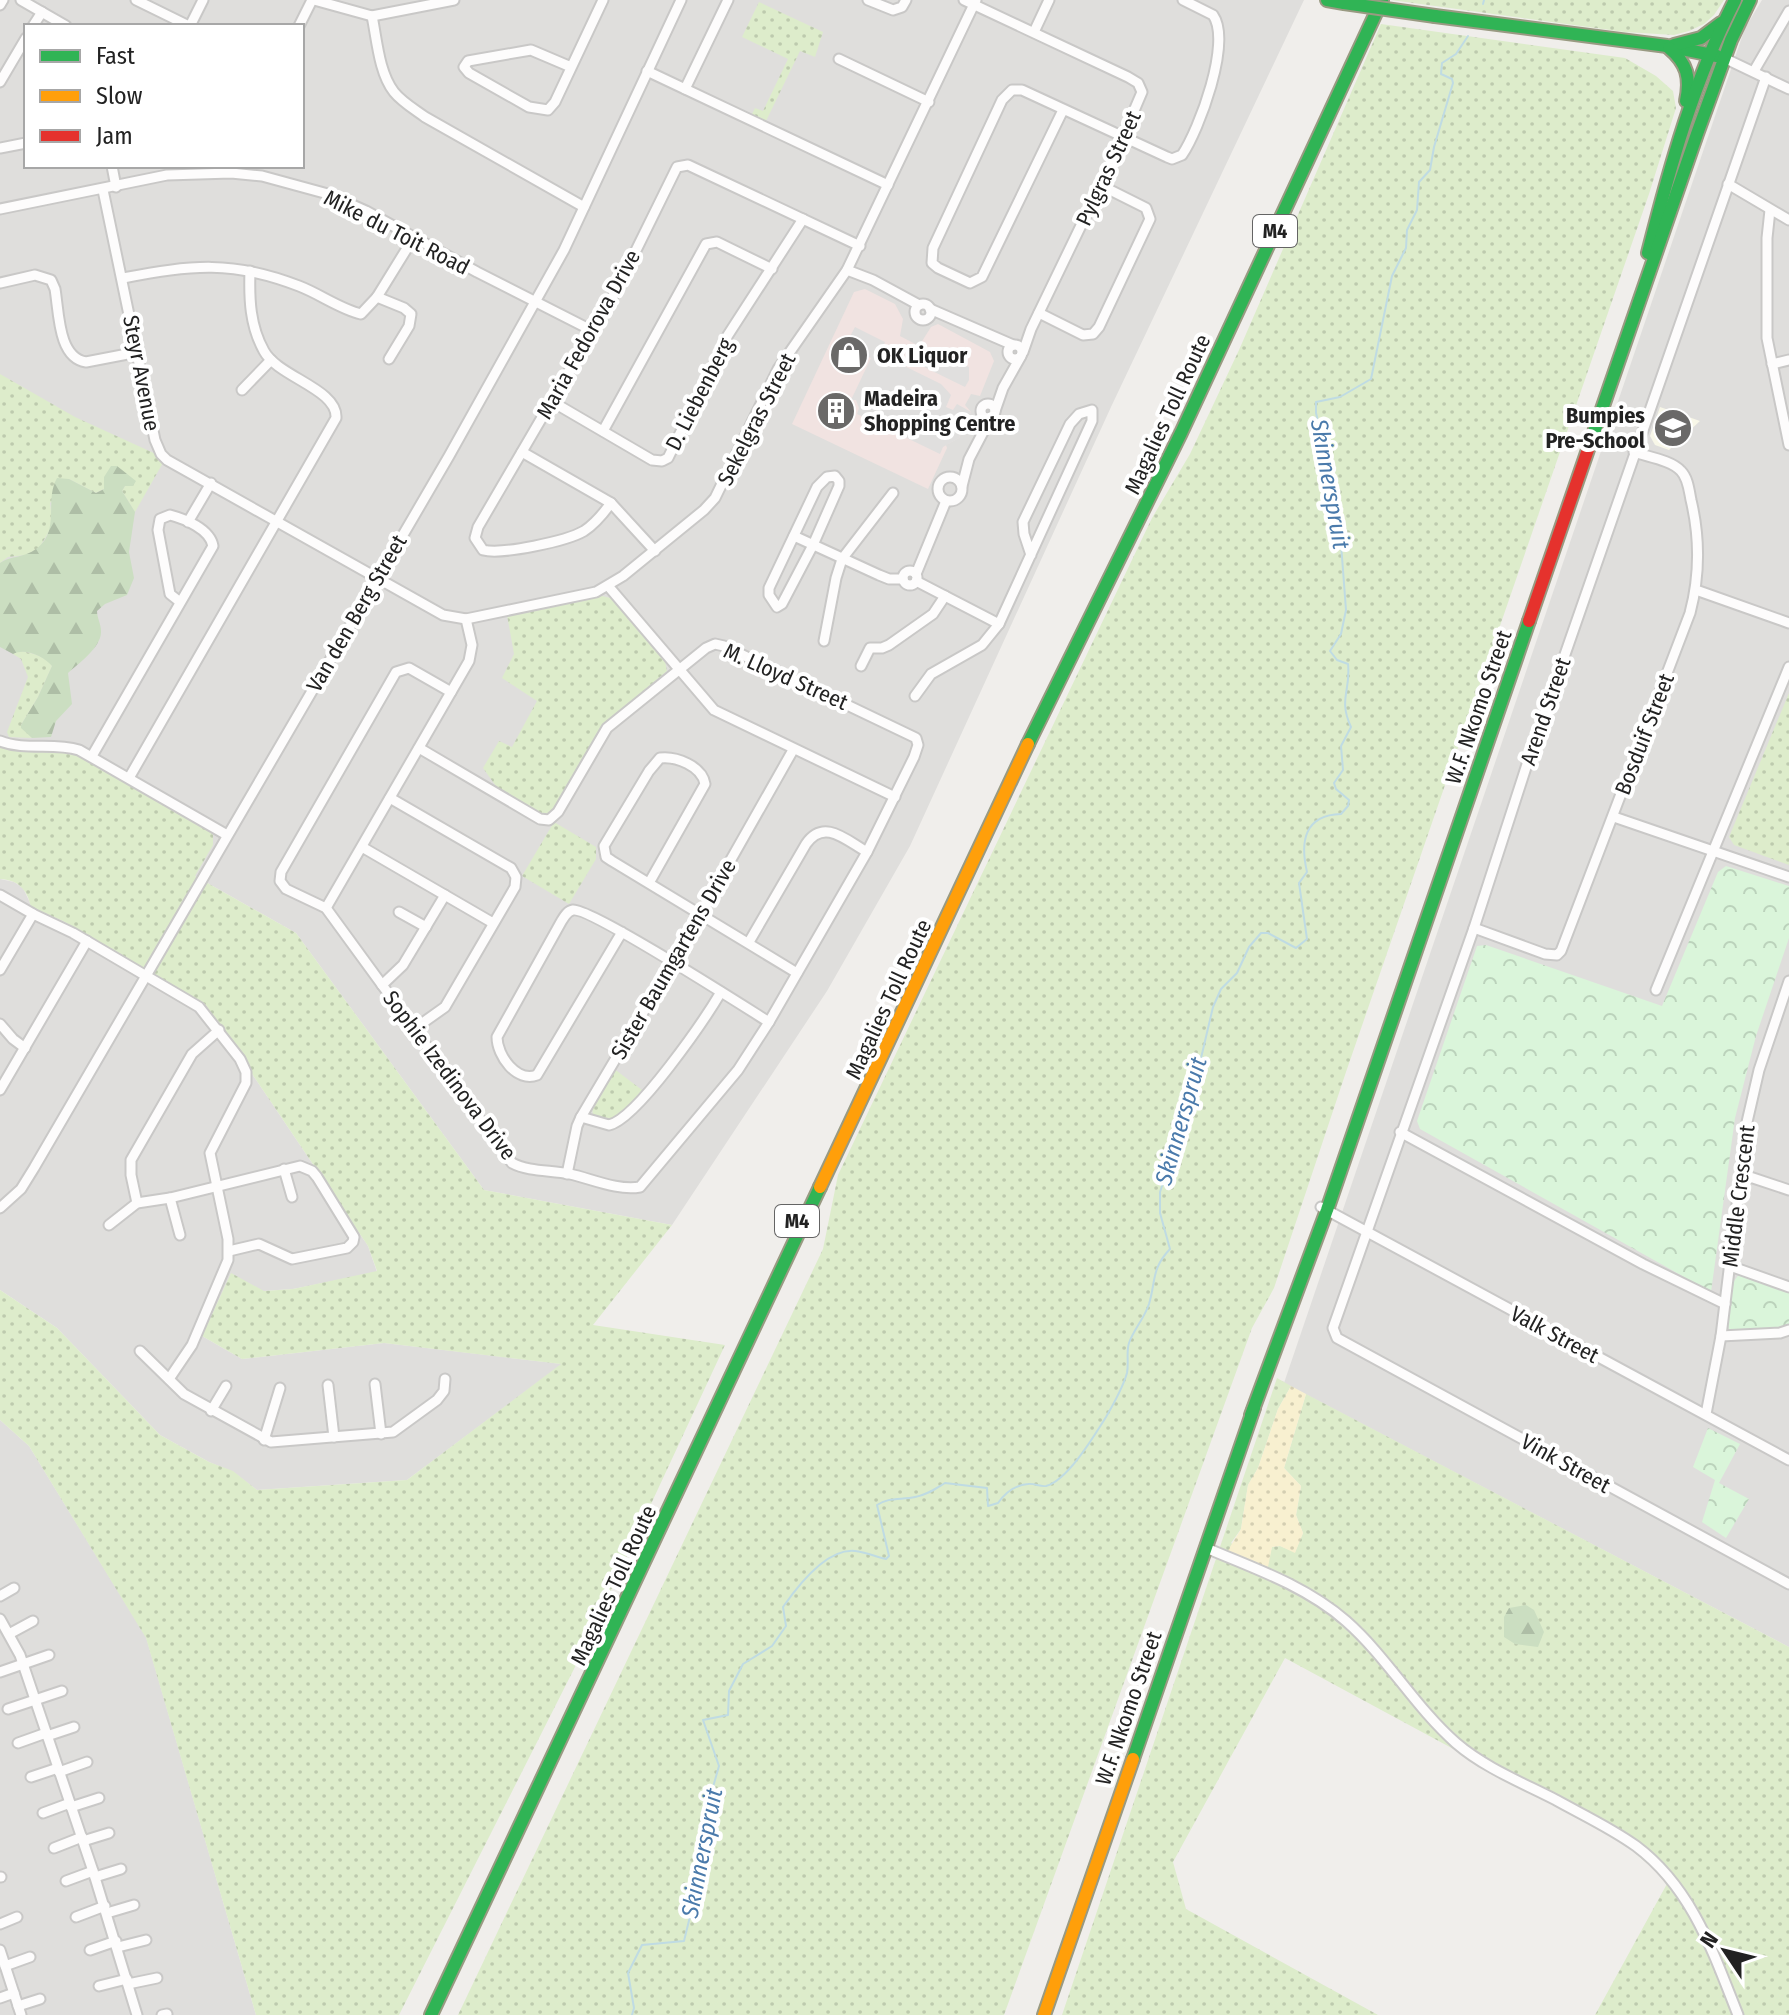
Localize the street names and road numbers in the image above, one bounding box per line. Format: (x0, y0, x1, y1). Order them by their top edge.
street label: Pylgras Street (1070, 106, 1147, 230)
street label: Mike du Toit Road (319, 184, 474, 281)
road number: M4 (1253, 215, 1297, 247)
street label: Maria Fedorova Drive (531, 245, 646, 424)
street label: Steyr Avenue (117, 313, 166, 433)
street label: Magalies Toll Route (1119, 330, 1216, 498)
street label: D. Liebenberg (660, 333, 740, 455)
street label: Sekelgras Street (711, 348, 802, 490)
street label: Van den Berg Street (300, 529, 413, 697)
street label: W.F. Nkomo Street (1440, 626, 1518, 788)
street label: M. Lloyd Street (720, 637, 853, 716)
street label: Arend Street (1514, 653, 1577, 769)
street label: Bosduif Street (1609, 669, 1680, 799)
street label: Sister Baumgartens Drive (605, 854, 742, 1064)
street label: Magalies Toll Route (840, 915, 937, 1083)
street label: Sophie Izedinova Drive (377, 985, 522, 1165)
street label: Middle Crescent (1716, 1122, 1761, 1269)
road number: M4 (775, 1205, 819, 1237)
street label: Valk Street (1506, 1300, 1604, 1369)
street label: Vink Street (1516, 1428, 1616, 1499)
street label: Magalies Toll Route (565, 1501, 662, 1669)
street label: W.F. Nkomo Street (1090, 1627, 1168, 1789)

